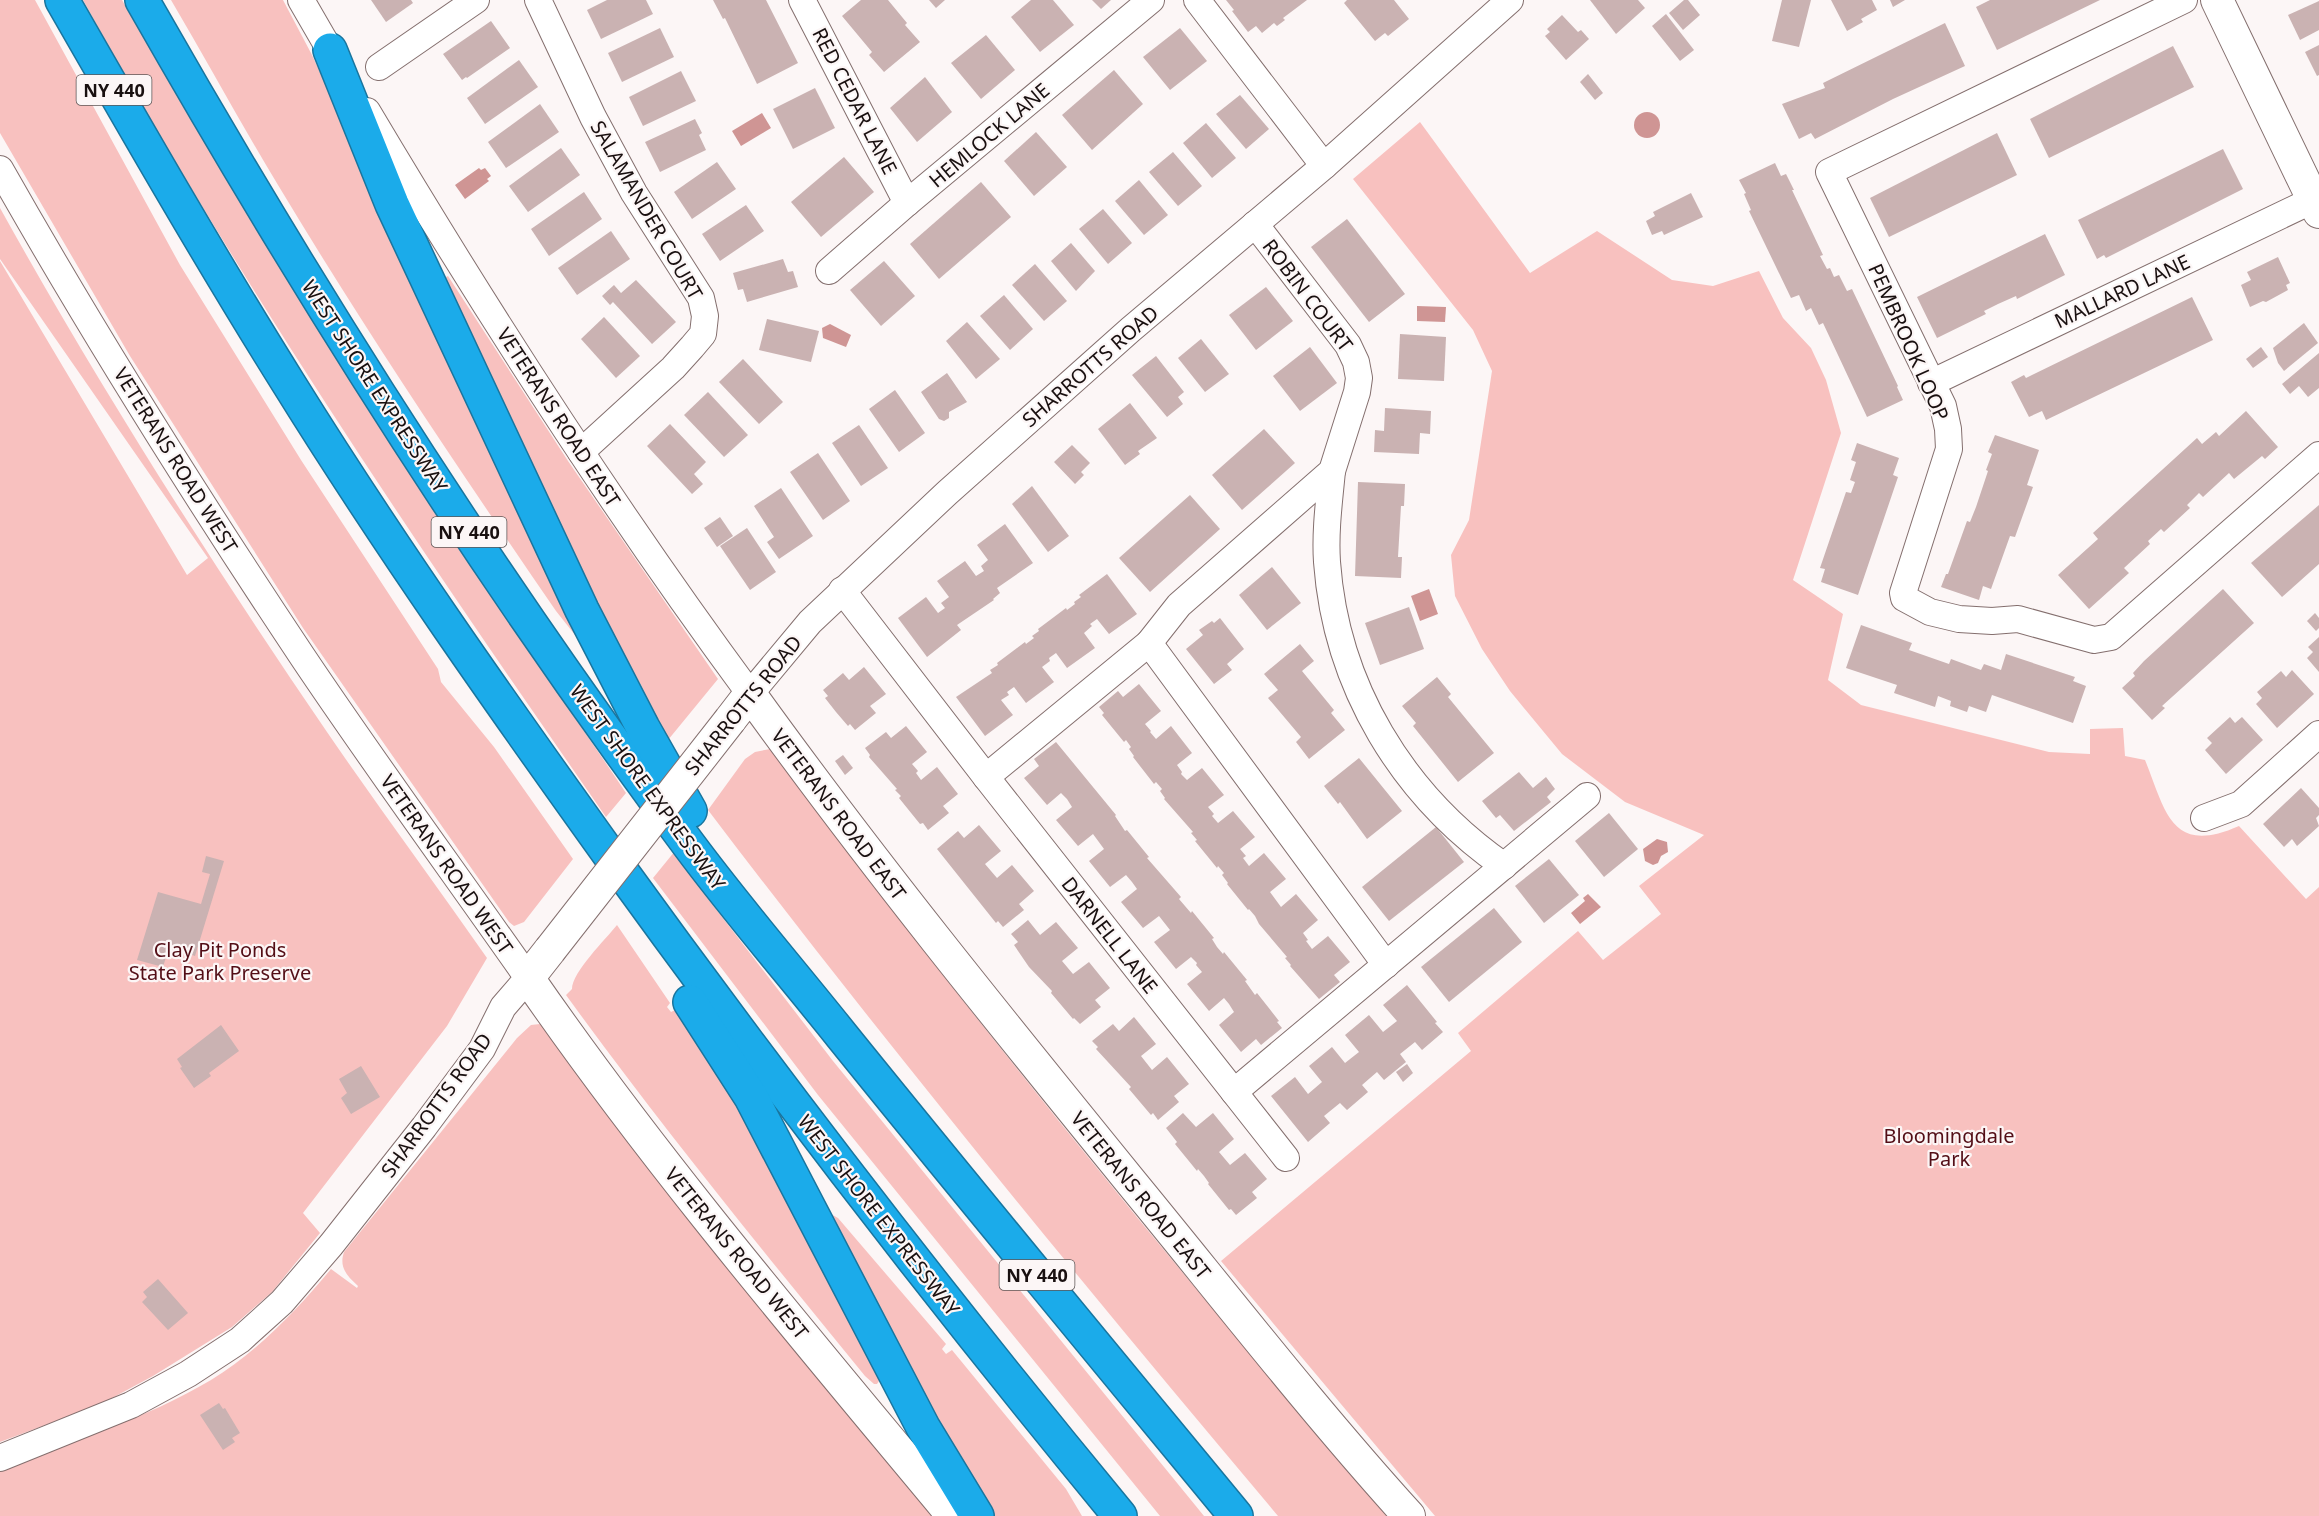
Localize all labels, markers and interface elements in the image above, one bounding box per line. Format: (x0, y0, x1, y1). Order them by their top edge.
street label: RED CEDAR LANE (806, 23, 904, 179)
road number: NY 440 (76, 75, 152, 105)
street label: HEMLOCK LANE (923, 77, 1055, 193)
street label: SALAMANDER COURT (585, 116, 709, 304)
street label: ROBIN COURT (1257, 233, 1359, 357)
street label: MALLARD LANE (2050, 248, 2194, 334)
street label: PEMBROOK LOOP (1862, 259, 1956, 425)
street label: WEST SHORE EXPRESSWAY (296, 274, 454, 498)
street label: SHARROTTS ROAD (1016, 299, 1164, 433)
street label: VETERANS ROAD EAST (491, 322, 627, 512)
street label: VETERANS ROAD WEST (108, 362, 244, 558)
road number: NY 440 (432, 517, 506, 547)
street label: SHARROTTS ROAD (678, 630, 808, 780)
street label: WEST SHORE EXPRESSWAY (564, 679, 732, 896)
street label: VETERANS ROAD EAST (766, 723, 912, 905)
street label: VETERANS ROAD WEST (375, 769, 519, 959)
street label: DARNELL LANE (1056, 871, 1164, 999)
park label: Clay Pit Ponds State Park Preserve (129, 936, 311, 986)
street label: SHARROTTS ROAD (374, 1027, 498, 1183)
street label: VETERANS ROAD EAST (1065, 1106, 1217, 1284)
street label: WEST SHORE EXPRESSWAY (792, 1109, 967, 1322)
park label: Bloomingdale Park (1884, 1122, 2014, 1172)
street label: VETERANS ROAD WEST (659, 1161, 815, 1345)
road number: NY 440 (1000, 1260, 1074, 1290)

